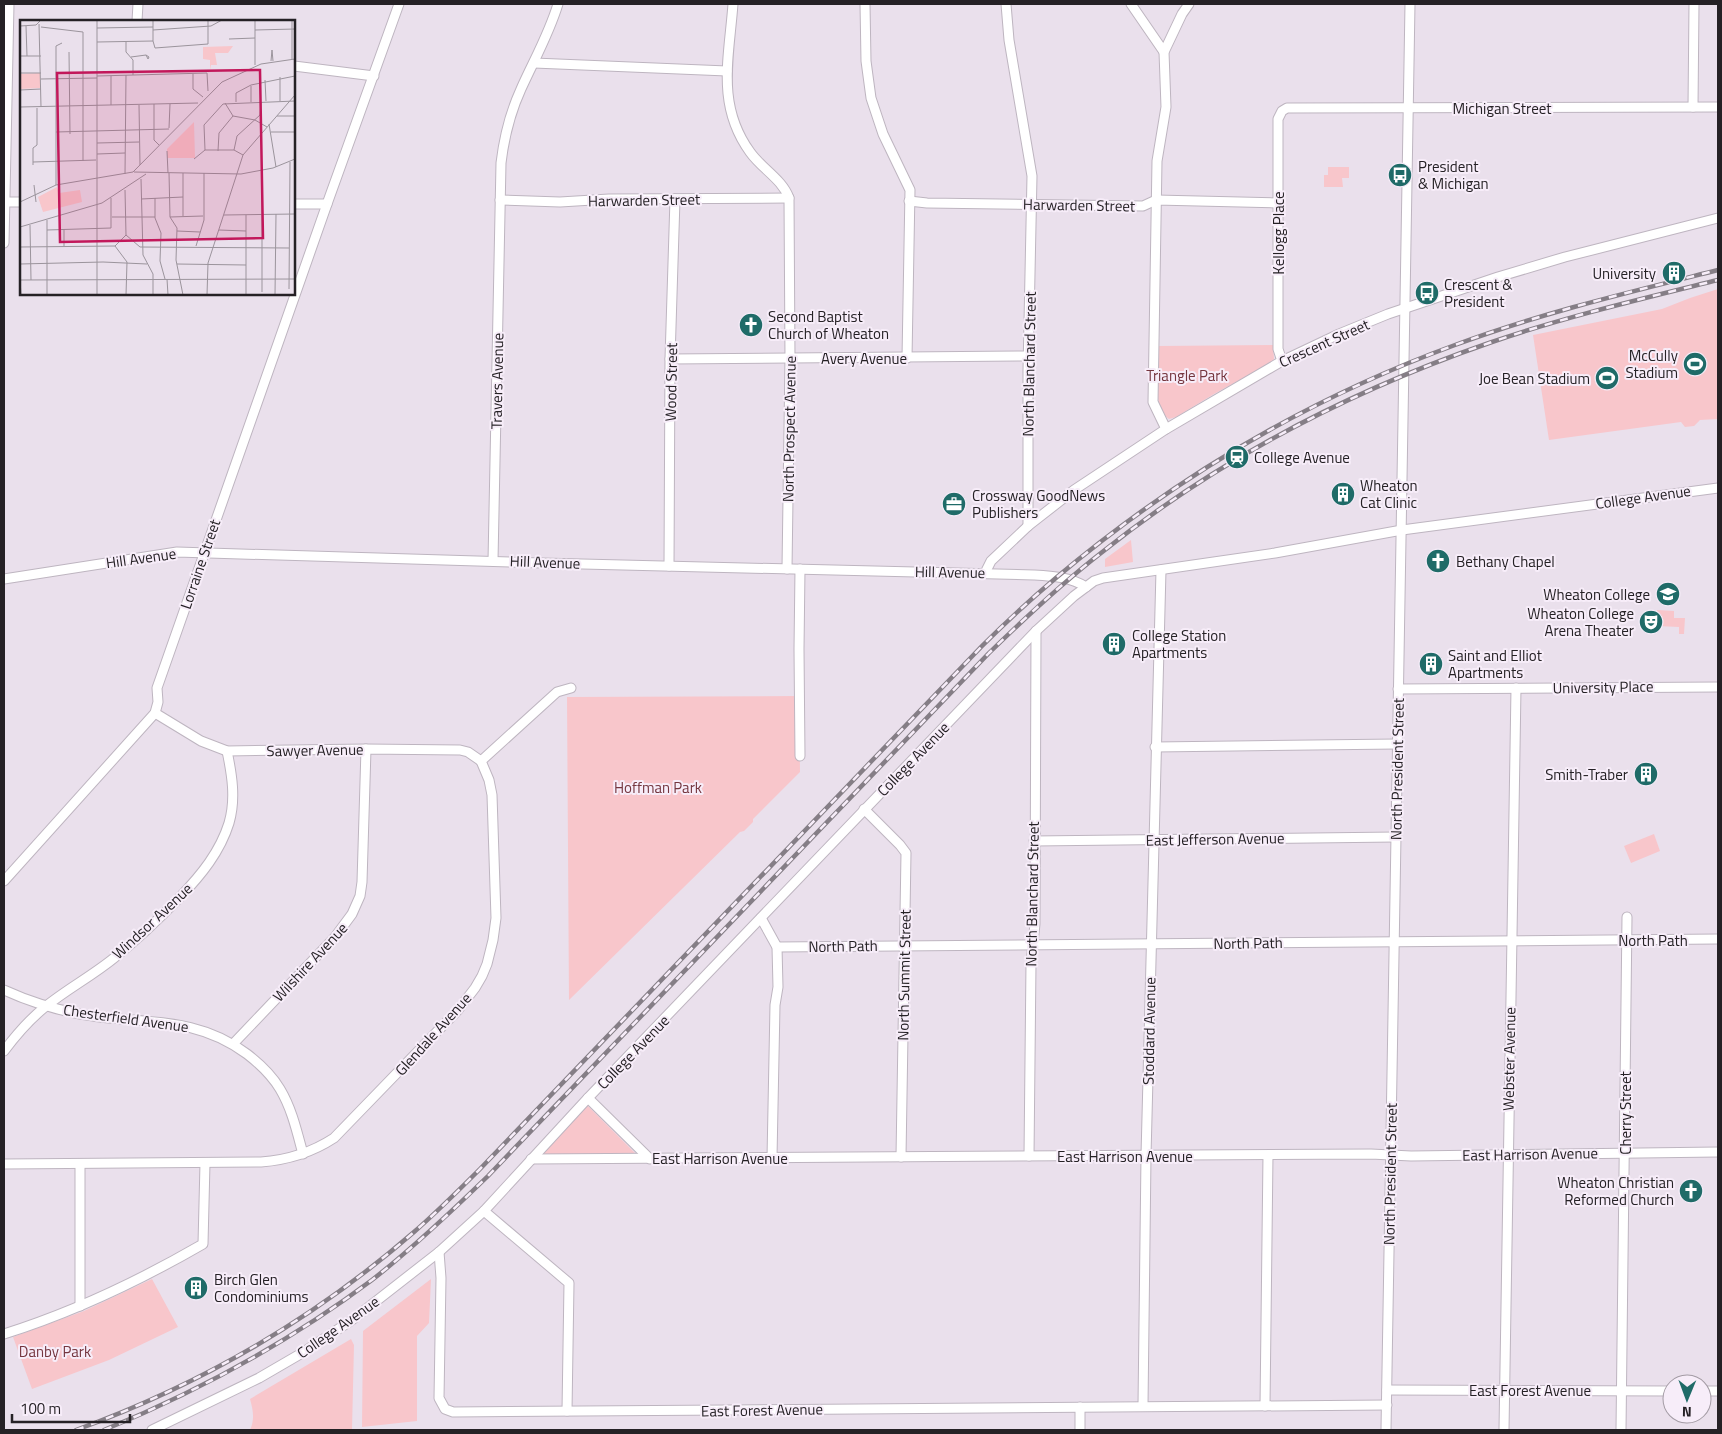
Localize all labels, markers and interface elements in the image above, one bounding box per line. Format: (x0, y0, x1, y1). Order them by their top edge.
inset map (20, 20, 295, 295)
street label: Michigan Street (1452, 97, 1552, 120)
place label: President & Michigan (1418, 155, 1489, 195)
bus stop icon: President & Michigan (1387, 162, 1413, 188)
street label: Harwarden Street (588, 188, 701, 212)
street label: Kellogg Place (1267, 191, 1290, 275)
street label: Harwarden Street (1023, 193, 1136, 217)
building icon: University (1661, 260, 1687, 286)
place label: University (1592, 262, 1656, 285)
place label: Crescent & President (1444, 273, 1513, 313)
bus stop icon: Crescent & President (1414, 280, 1440, 306)
street label: North Blanchard Street (1016, 291, 1042, 437)
place label: Second Baptist Church of Wheaton (768, 305, 889, 345)
church icon: Second Baptist Church of Wheaton (738, 312, 764, 338)
street label: Crescent Street (1275, 312, 1374, 373)
street label: Travers Avenue (485, 333, 509, 429)
street label: Wood Street (659, 342, 683, 422)
place label: McCully Stadium (1625, 344, 1678, 384)
street label: Avery Avenue (821, 347, 907, 370)
sports icon: McCully Stadium (1682, 351, 1708, 377)
street label: North Prospect Avenue (776, 356, 802, 502)
park label: Triangle Park (1146, 364, 1228, 387)
sports icon: Joe Bean Stadium (1594, 365, 1620, 391)
place label: Joe Bean Stadium (1479, 367, 1590, 390)
station icon: College Avenue (1224, 444, 1250, 470)
place label: College Avenue (1254, 446, 1350, 469)
place label: Wheaton Cat Clinic (1360, 474, 1418, 514)
street label: College Avenue (1594, 479, 1692, 515)
building icon: Wheaton Cat Clinic (1330, 481, 1356, 507)
place label: Crossway GoodNews Publishers (972, 484, 1105, 524)
office icon: Crossway GoodNews Publishers (941, 491, 967, 517)
street label: Lorraine Street (174, 515, 226, 612)
street label: Hill Avenue (104, 542, 178, 574)
church icon: Bethany Chapel (1425, 548, 1451, 574)
street label: Hill Avenue (509, 549, 581, 575)
place label: Bethany Chapel (1456, 550, 1555, 573)
street label: Hill Avenue (915, 560, 985, 584)
school or university icon: Wheaton College (1655, 581, 1681, 607)
place label: Wheaton College (1543, 583, 1650, 606)
place label: Wheaton College Arena Theater (1527, 602, 1634, 642)
theatre icon: Wheaton College Arena Theater (1638, 609, 1664, 635)
place label: College Station Apartments (1132, 624, 1226, 664)
building icon: College Station Apartments (1101, 631, 1127, 657)
place label: Saint and Elliot Apartments (1448, 644, 1543, 684)
building icon: Saint and Elliot Apartments (1418, 651, 1444, 677)
street label: University Place (1552, 675, 1654, 699)
street label: North President Street (1384, 697, 1410, 840)
street label: College Avenue (871, 716, 955, 802)
street label: Sawyer Avenue (266, 738, 364, 762)
building icon: Smith-Traber (1633, 761, 1659, 787)
place label: Smith-Traber (1545, 763, 1628, 786)
park label: Hoffman Park (614, 776, 702, 799)
street label: North Blanchard Street (1019, 821, 1045, 967)
street label: East Jefferson Avenue (1145, 826, 1285, 852)
street label: Windsor Avenue (107, 878, 197, 964)
street label: North Summit Street (891, 908, 917, 1041)
street label: Wilshire Avenue (267, 917, 353, 1007)
street label: North Path (1618, 929, 1688, 952)
street label: North Path (1213, 931, 1283, 955)
street label: North Path (808, 934, 878, 958)
street label: Stoddard Avenue (1137, 977, 1161, 1085)
street label: Glendale Avenue (389, 987, 477, 1081)
street label: Chesterfield Avenue (62, 998, 190, 1038)
street label: Webster Avenue (1497, 1007, 1521, 1111)
street label: College Avenue (591, 1009, 675, 1095)
street label: Cherry Street (1614, 1071, 1637, 1155)
street label: North President Street (1377, 1102, 1403, 1245)
street label: East Harrison Avenue (1462, 1141, 1598, 1167)
street label: East Harrison Avenue (1057, 1145, 1193, 1168)
street label: East Harrison Avenue (652, 1147, 788, 1170)
place label: Wheaton Christian Reformed Church (1557, 1171, 1674, 1211)
church icon: Wheaton Christian Reformed Church (1678, 1178, 1704, 1204)
place label: Birch Glen Condominiums (214, 1268, 309, 1308)
building icon: Birch Glen Condominiums (183, 1275, 209, 1301)
street label: College Avenue (292, 1290, 384, 1364)
park label: Danby Park (19, 1340, 91, 1363)
north arrow (1662, 1374, 1712, 1424)
street label: East Forest Avenue (1469, 1379, 1591, 1402)
scale bar (12, 1392, 130, 1424)
text: 100 m (20, 1397, 61, 1420)
street label: East Forest Avenue (701, 1397, 823, 1423)
text: N (1682, 1402, 1692, 1423)

